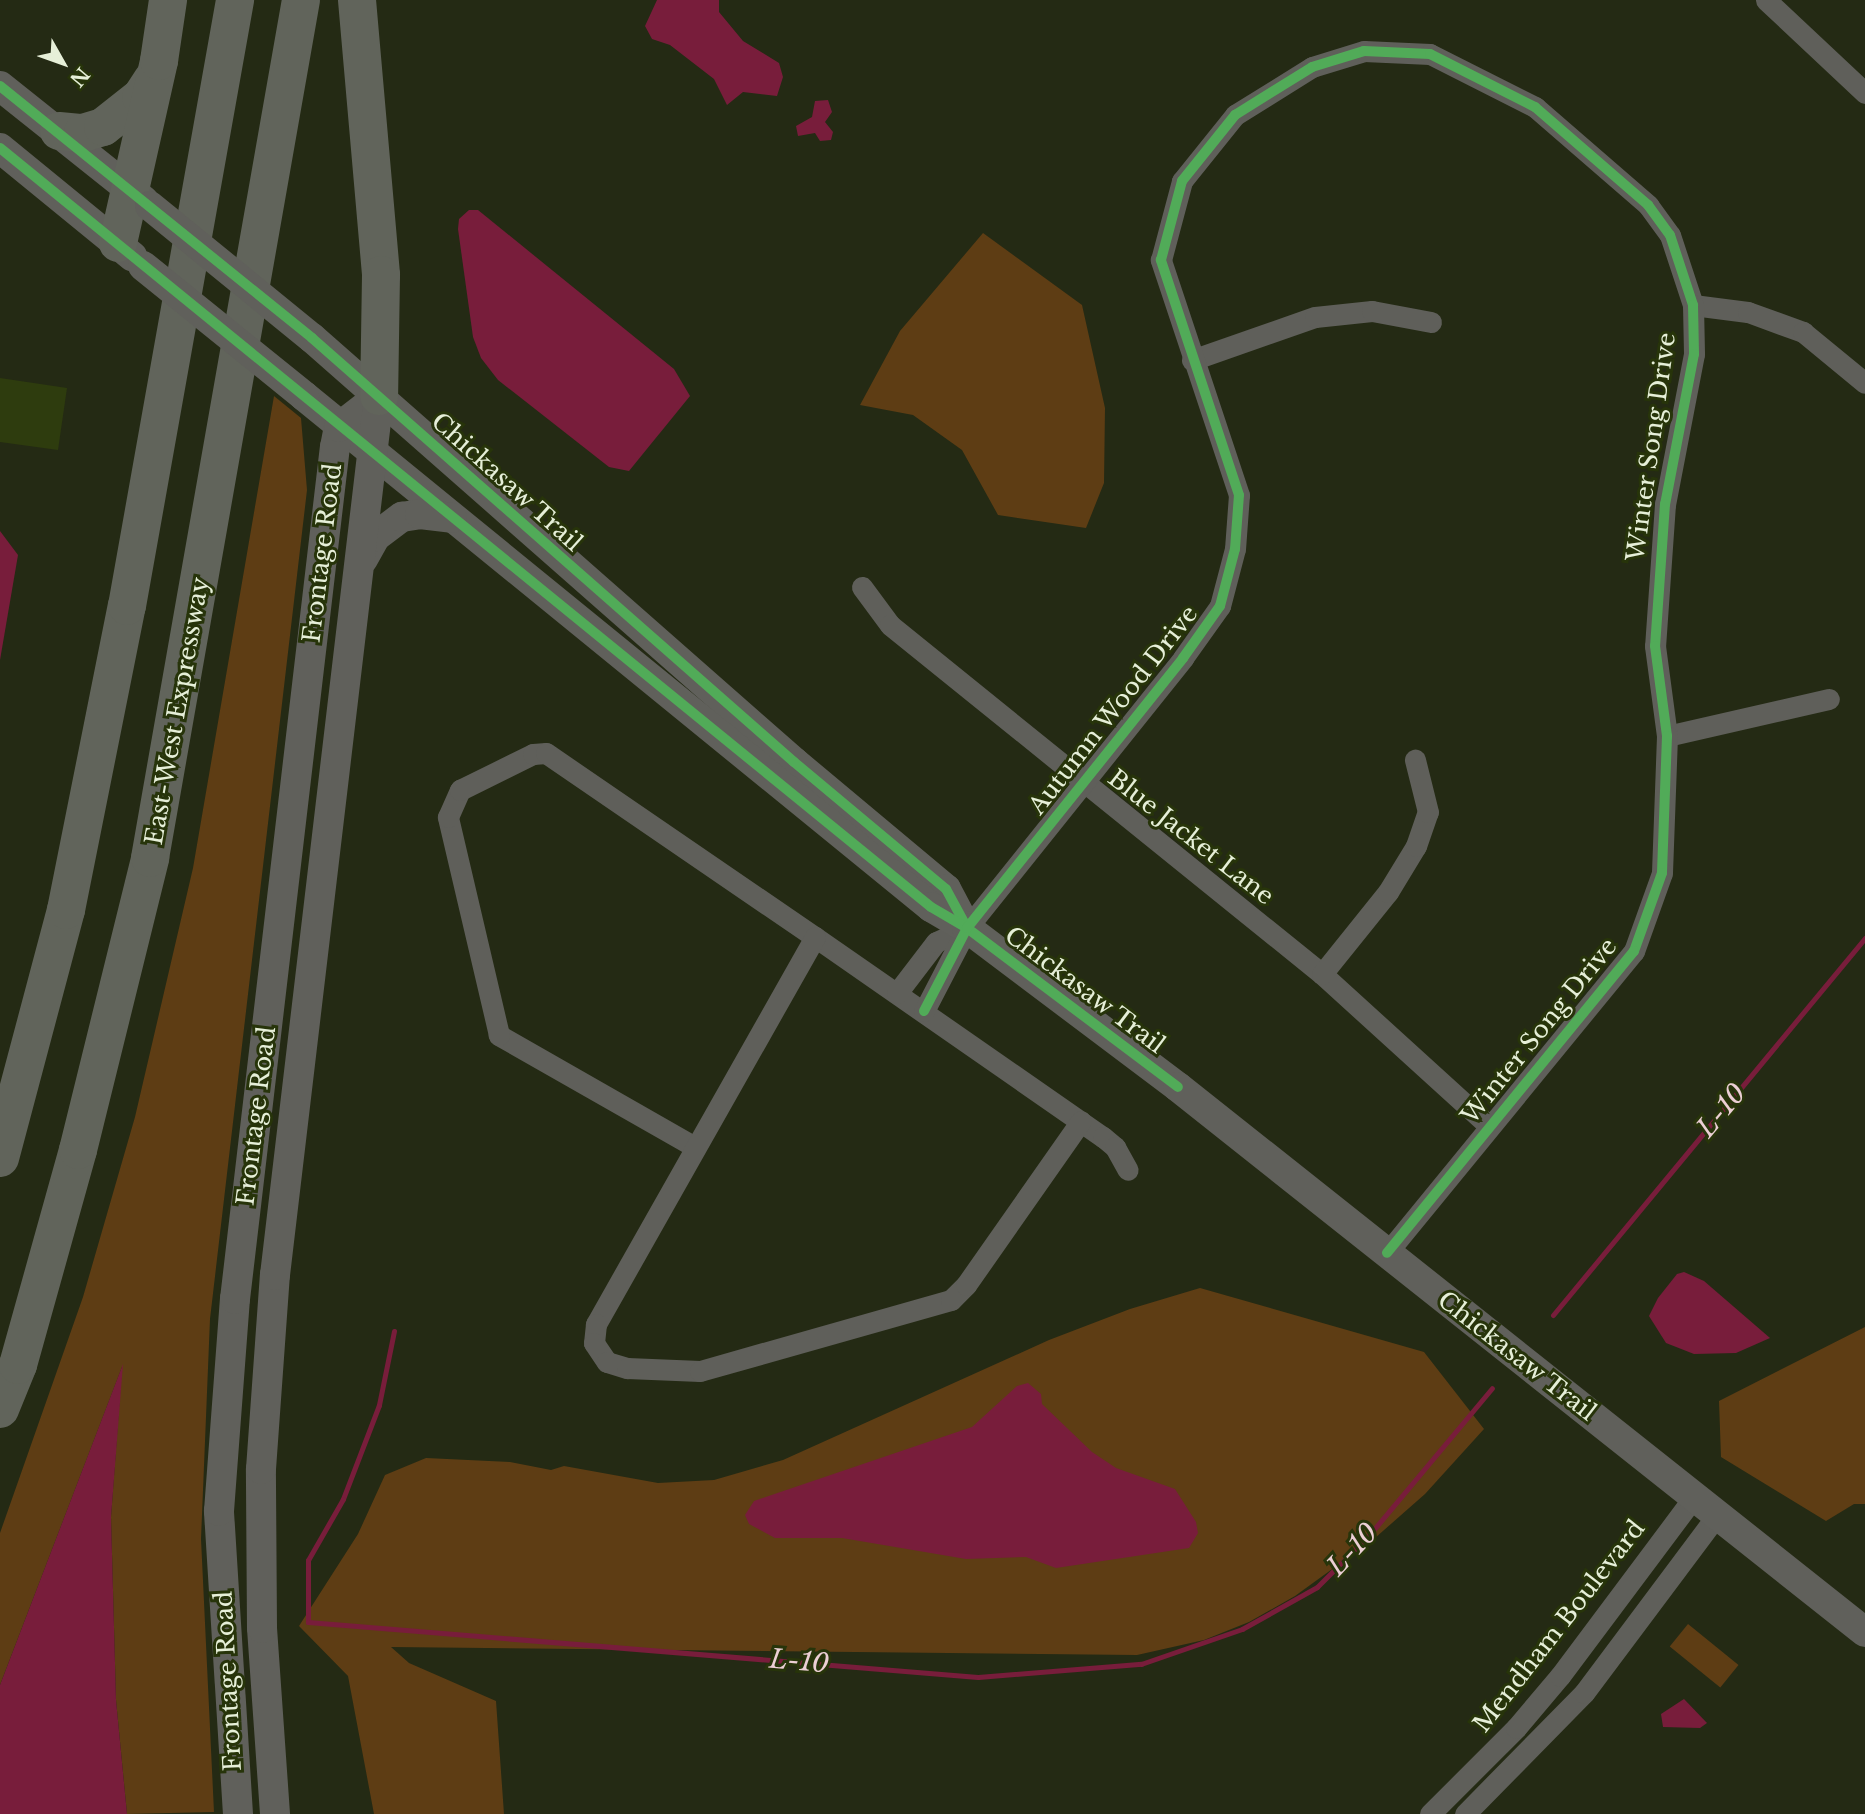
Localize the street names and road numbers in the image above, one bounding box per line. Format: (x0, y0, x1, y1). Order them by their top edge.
street label: Winter Song Drive (1621, 330, 1681, 564)
street label: Chickasaw Trail (425, 406, 589, 558)
street label: Frontage Road (297, 462, 347, 644)
street label: East-West Expressway (139, 575, 215, 847)
street label: Autumn Wood Drive (1022, 599, 1204, 821)
street label: Blue Jacket Lane (1102, 763, 1280, 911)
street label: Chickasaw Trail (999, 920, 1171, 1060)
street label: Winter Song Drive (1455, 932, 1623, 1130)
street label: Frontage Road (231, 1025, 281, 1207)
street label: Chickasaw Trail (1432, 1285, 1602, 1427)
street label: Mendham Boulevard (1467, 1514, 1651, 1738)
street label: Frontage Road (209, 1590, 247, 1772)

